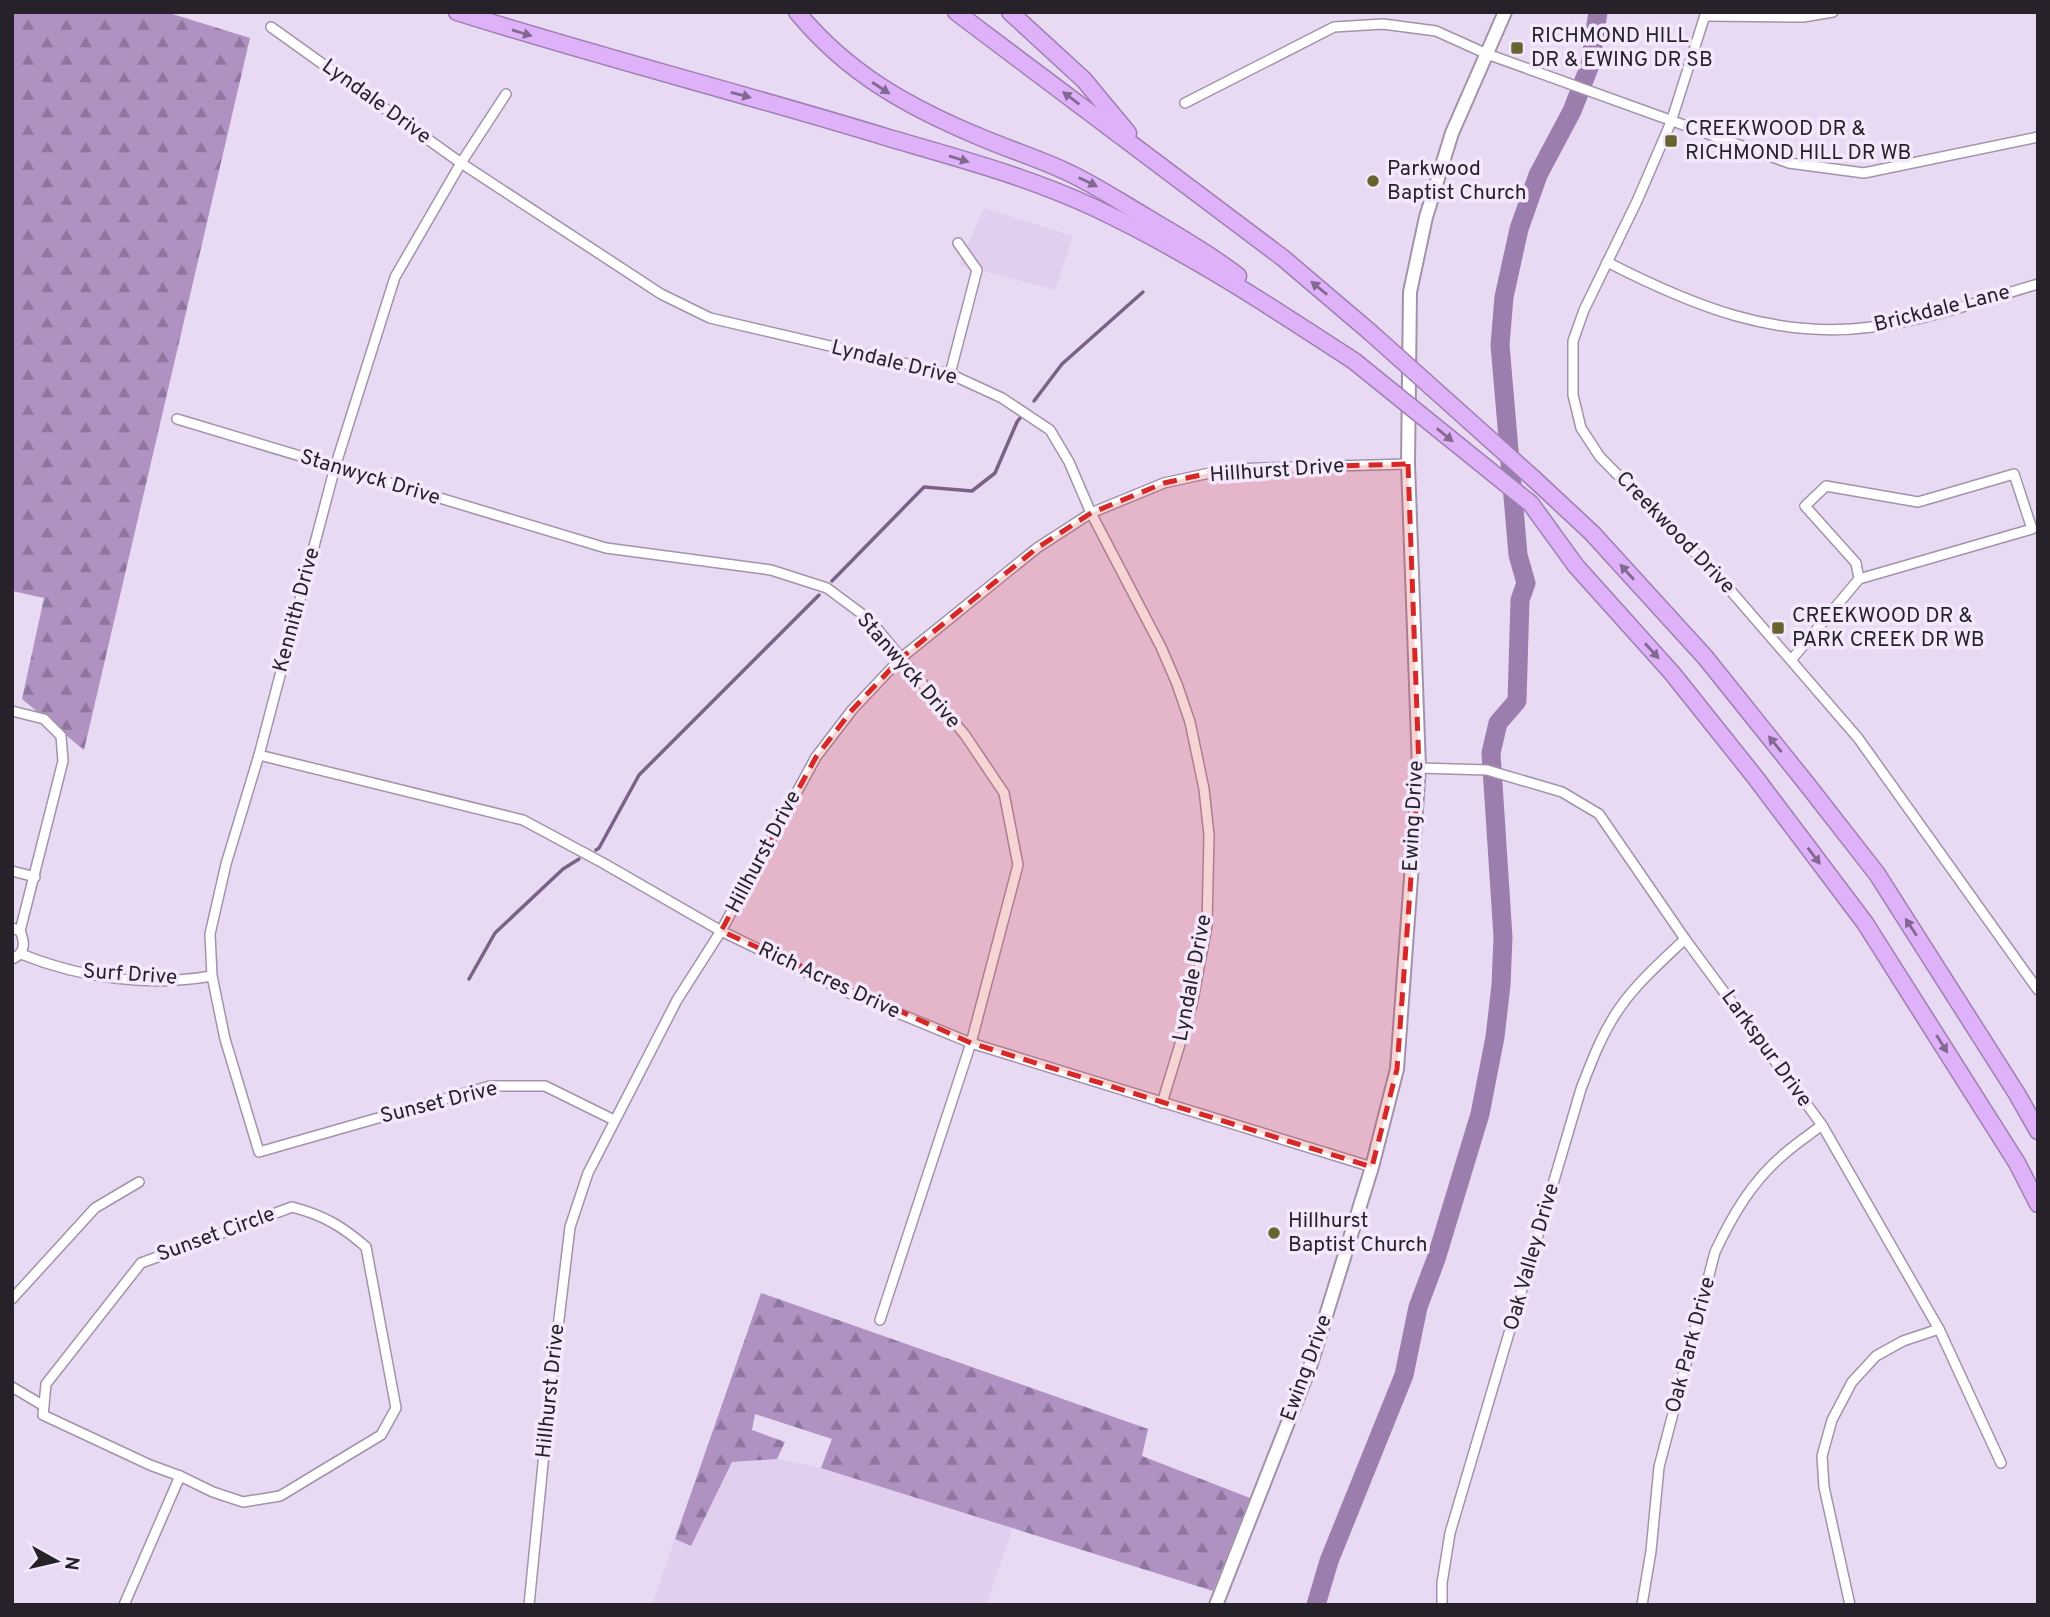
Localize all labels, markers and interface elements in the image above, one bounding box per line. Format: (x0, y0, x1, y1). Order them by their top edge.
place label: RICHMOND HILL DR & EWING DR SB (1531, 23, 1713, 74)
one-way arrow (512, 28, 533, 38)
marker: RICHMOND HILL DR & EWING DR SB (1509, 40, 1525, 56)
street label: Lyndale Drive (316, 53, 436, 151)
one-way arrow (872, 81, 890, 95)
one-way arrow (730, 90, 752, 101)
one-way arrow (1062, 91, 1080, 105)
place label: CREEKWOOD DR & RICHMOND HILL DR WB (1685, 116, 1911, 167)
marker: CREEKWOOD DR & RICHMOND HILL DR WB (1663, 133, 1679, 149)
one-way arrow (949, 154, 970, 164)
place label: Parkwood Baptist Church (1387, 156, 1527, 207)
marker: Parkwood Baptist Church (1365, 173, 1381, 189)
one-way arrow (1078, 176, 1098, 187)
street label: Brickdale Lane (1871, 279, 2013, 339)
one-way arrow (1311, 280, 1329, 295)
street label: Lyndale Drive (828, 334, 960, 392)
one-way arrow (1437, 427, 1454, 442)
street label: Stanwyck Drive (297, 444, 443, 512)
street label: Hillhurst Drive (1209, 453, 1345, 489)
street label: Creekwood Drive (1610, 466, 1740, 600)
street label: Kennith Drive (267, 545, 327, 675)
one-way arrow (1620, 564, 1636, 581)
place label: CREEKWOOD DR & PARK CREEK DR WB (1792, 603, 1985, 654)
street label: Stanwyck Drive (850, 607, 966, 735)
marker: CREEKWOOD DR & PARK CREEK DR WB (1770, 620, 1786, 636)
one-way arrow (1644, 642, 1660, 660)
one-way arrow (1768, 736, 1783, 754)
street label: Ewing Drive (1398, 760, 1430, 872)
street label: Hillhurst Drive (720, 786, 808, 918)
one-way arrow (1807, 847, 1821, 865)
street label: Lyndale Drive (1167, 912, 1219, 1044)
one-way arrow (1905, 917, 1918, 936)
street label: Rich Acres Drive (754, 936, 904, 1026)
street label: Surf Drive (82, 958, 178, 992)
street label: Larkspur Drive (1714, 985, 1818, 1113)
one-way arrow (1936, 1034, 1949, 1053)
street label: Sunset Drive (378, 1075, 500, 1131)
street label: Oak Valley Drive (1498, 1180, 1566, 1334)
street label: Sunset Circle (153, 1201, 279, 1269)
place label: Hillhurst Baptist Church (1288, 1208, 1428, 1259)
marker: Hillhurst Baptist Church (1266, 1225, 1282, 1241)
street label: Oak Park Drive (1660, 1274, 1722, 1416)
street label: Ewing Drive (1275, 1311, 1339, 1425)
street label: Hillhurst Drive (531, 1322, 571, 1460)
north arrow (21, 1526, 91, 1596)
text: N (58, 1555, 84, 1572)

